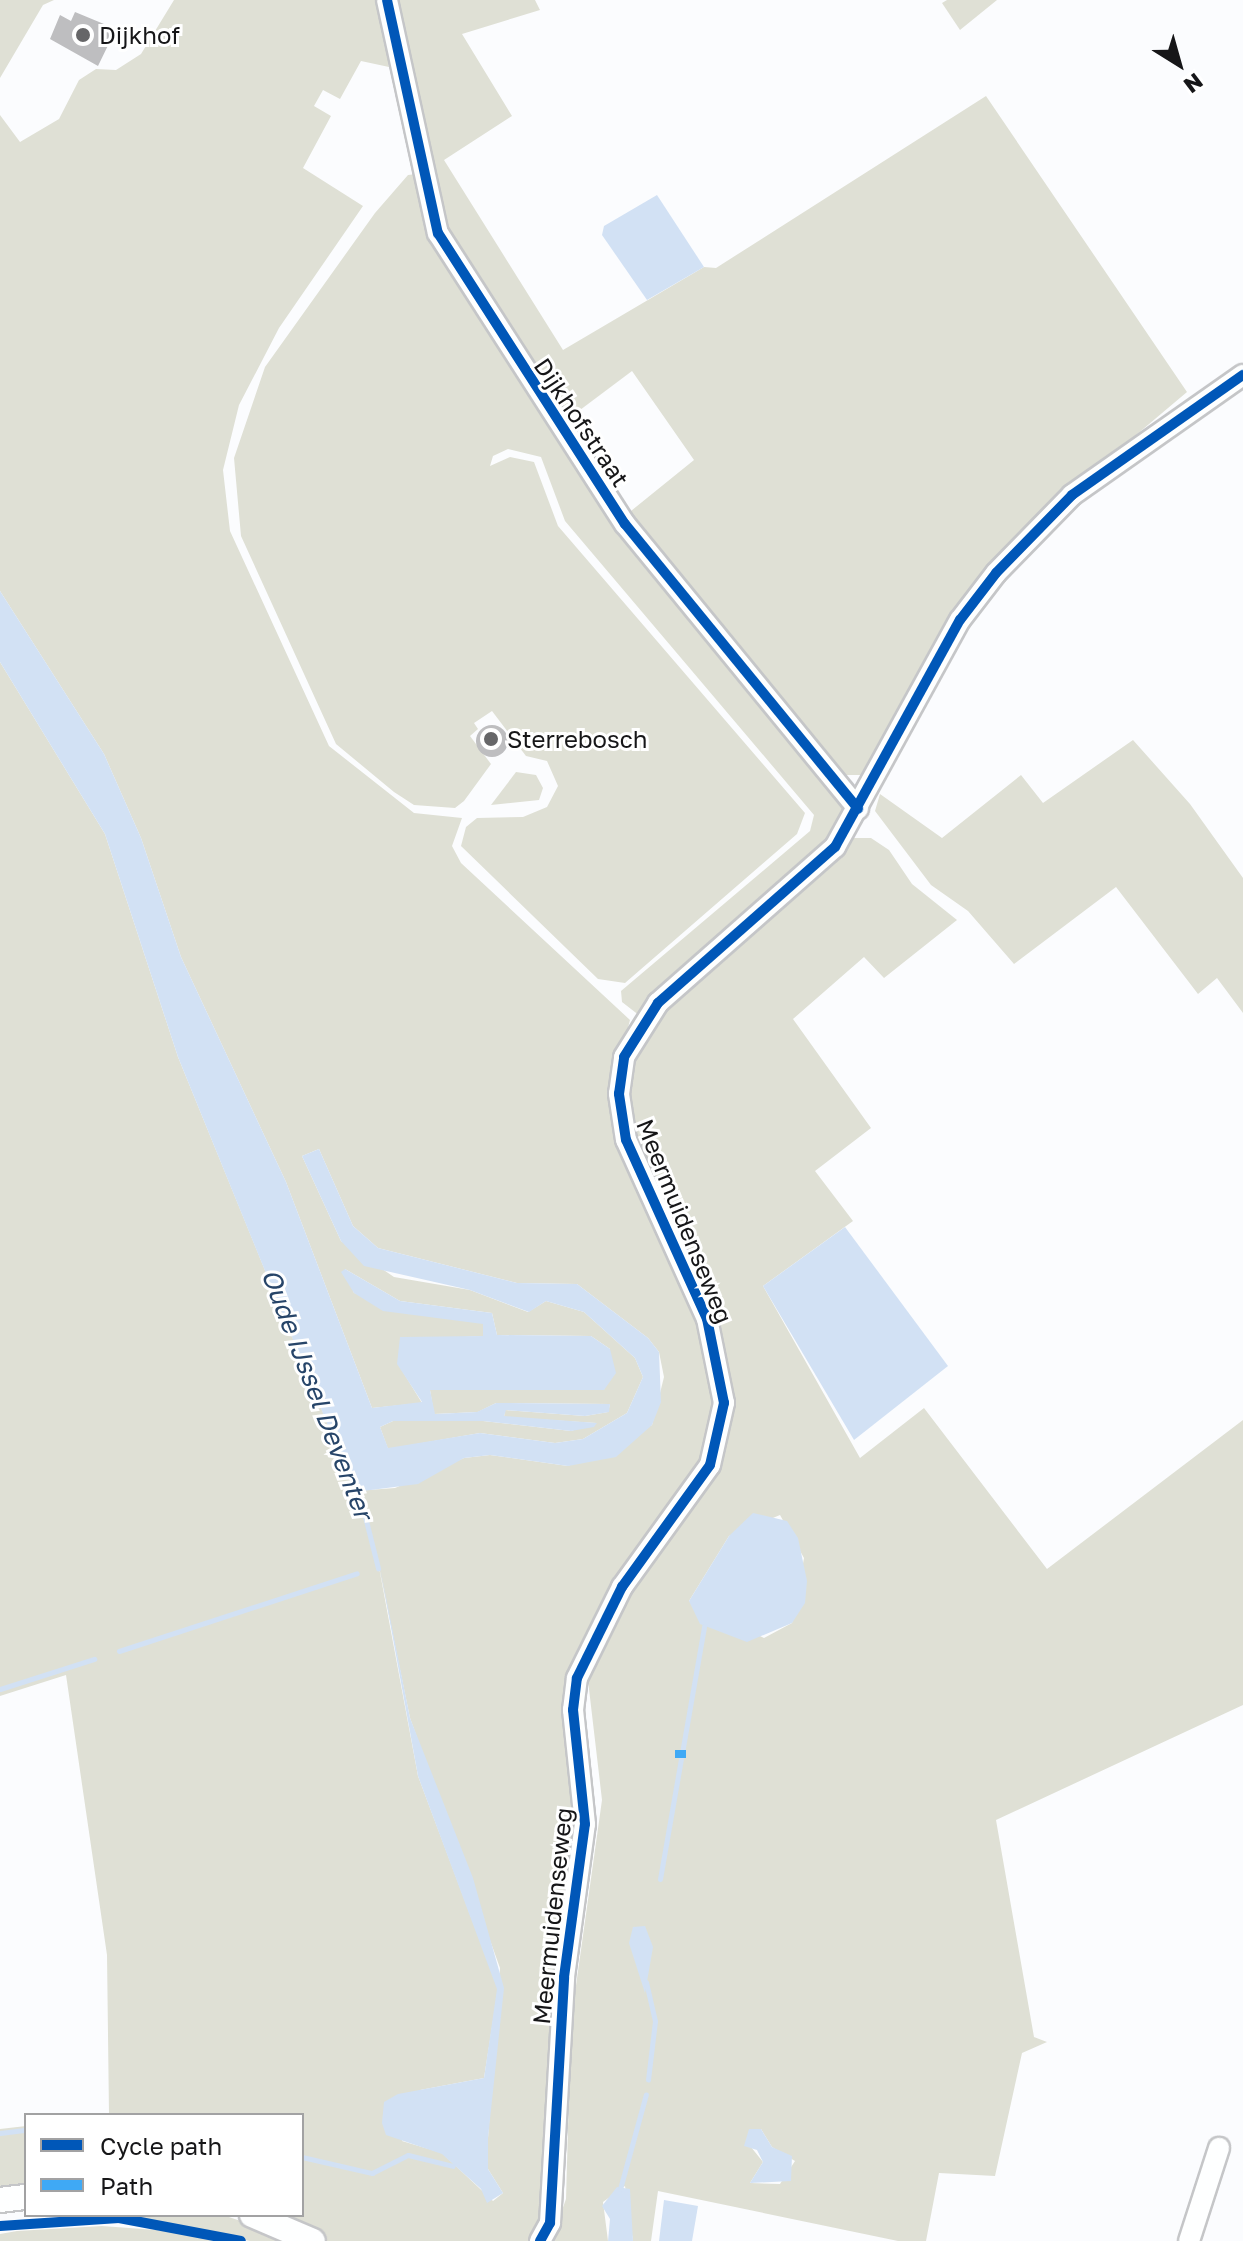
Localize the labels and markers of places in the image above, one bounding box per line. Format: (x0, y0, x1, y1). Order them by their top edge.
place label: Dijkhof (99, 21, 180, 49)
marker: Dijkhof (74, 26, 92, 44)
place label: Sterrebosch (507, 725, 648, 753)
marker: Sterrebosch (482, 730, 500, 748)

